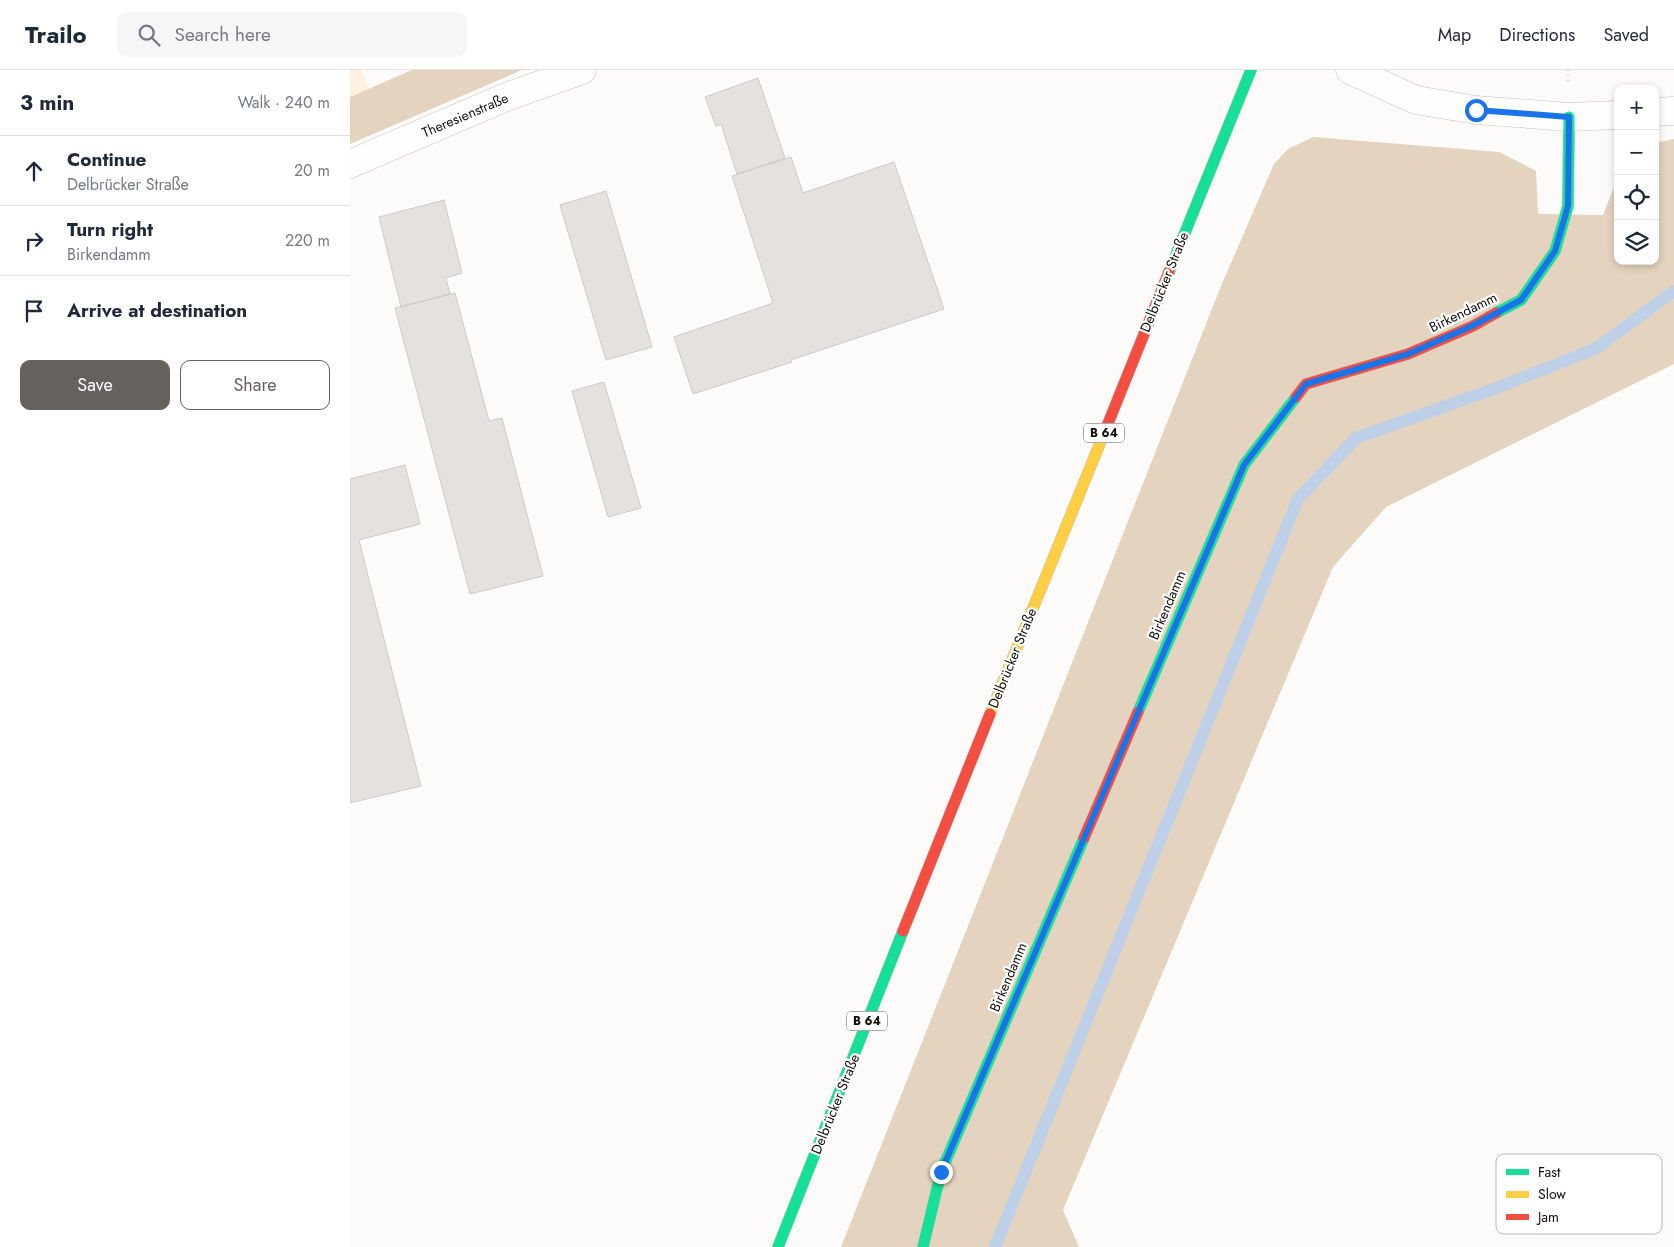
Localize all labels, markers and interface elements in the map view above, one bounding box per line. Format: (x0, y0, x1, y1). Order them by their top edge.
search box (117, 12, 467, 57)
text: Trailo (25, 17, 87, 52)
icon: search (135, 21, 163, 49)
text: Search here (175, 21, 271, 48)
text: Map (1438, 22, 1471, 48)
text: Directions (1499, 22, 1575, 48)
text: Saved (1603, 22, 1649, 48)
map controls (1614, 85, 1659, 265)
button: + (1614, 85, 1659, 130)
text: 3 min (20, 88, 74, 118)
street label: Theresienstraße (419, 88, 511, 142)
text: Walk · 240 m (238, 91, 330, 114)
route start (1465, 99, 1488, 122)
button: − (1614, 130, 1659, 175)
text: Continue (67, 146, 146, 173)
icon: ahead (20, 157, 48, 185)
text: 20 m (294, 159, 330, 182)
text: Delbrücker Straße (67, 173, 189, 196)
button: locate (1614, 175, 1659, 220)
text: Turn right (67, 216, 153, 243)
button: layers (1614, 220, 1659, 265)
icon: right (20, 227, 48, 255)
text: 220 m (285, 229, 330, 252)
street label: Delbrücker Straße (1135, 229, 1193, 335)
text: Birkendamm (67, 243, 151, 266)
street label: Birkendamm (1426, 287, 1500, 337)
icon: arrive (20, 297, 48, 325)
text: Arrive at destination (67, 297, 247, 324)
button: Save (20, 360, 170, 410)
button: Share (180, 360, 330, 410)
road number: B 64 (1084, 423, 1124, 442)
street label: Birkendamm (1143, 567, 1191, 643)
street label: Delbrücker Straße (983, 605, 1041, 711)
street label: Birkendamm (984, 939, 1032, 1015)
road number: B 64 (847, 1011, 887, 1030)
street label: Delbrücker Straße (806, 1051, 864, 1157)
legend (1496, 1154, 1662, 1234)
route end (930, 1161, 953, 1184)
text: Fast (1538, 1162, 1561, 1182)
text: Slow (1538, 1184, 1566, 1204)
text: Jam (1536, 1207, 1559, 1227)

